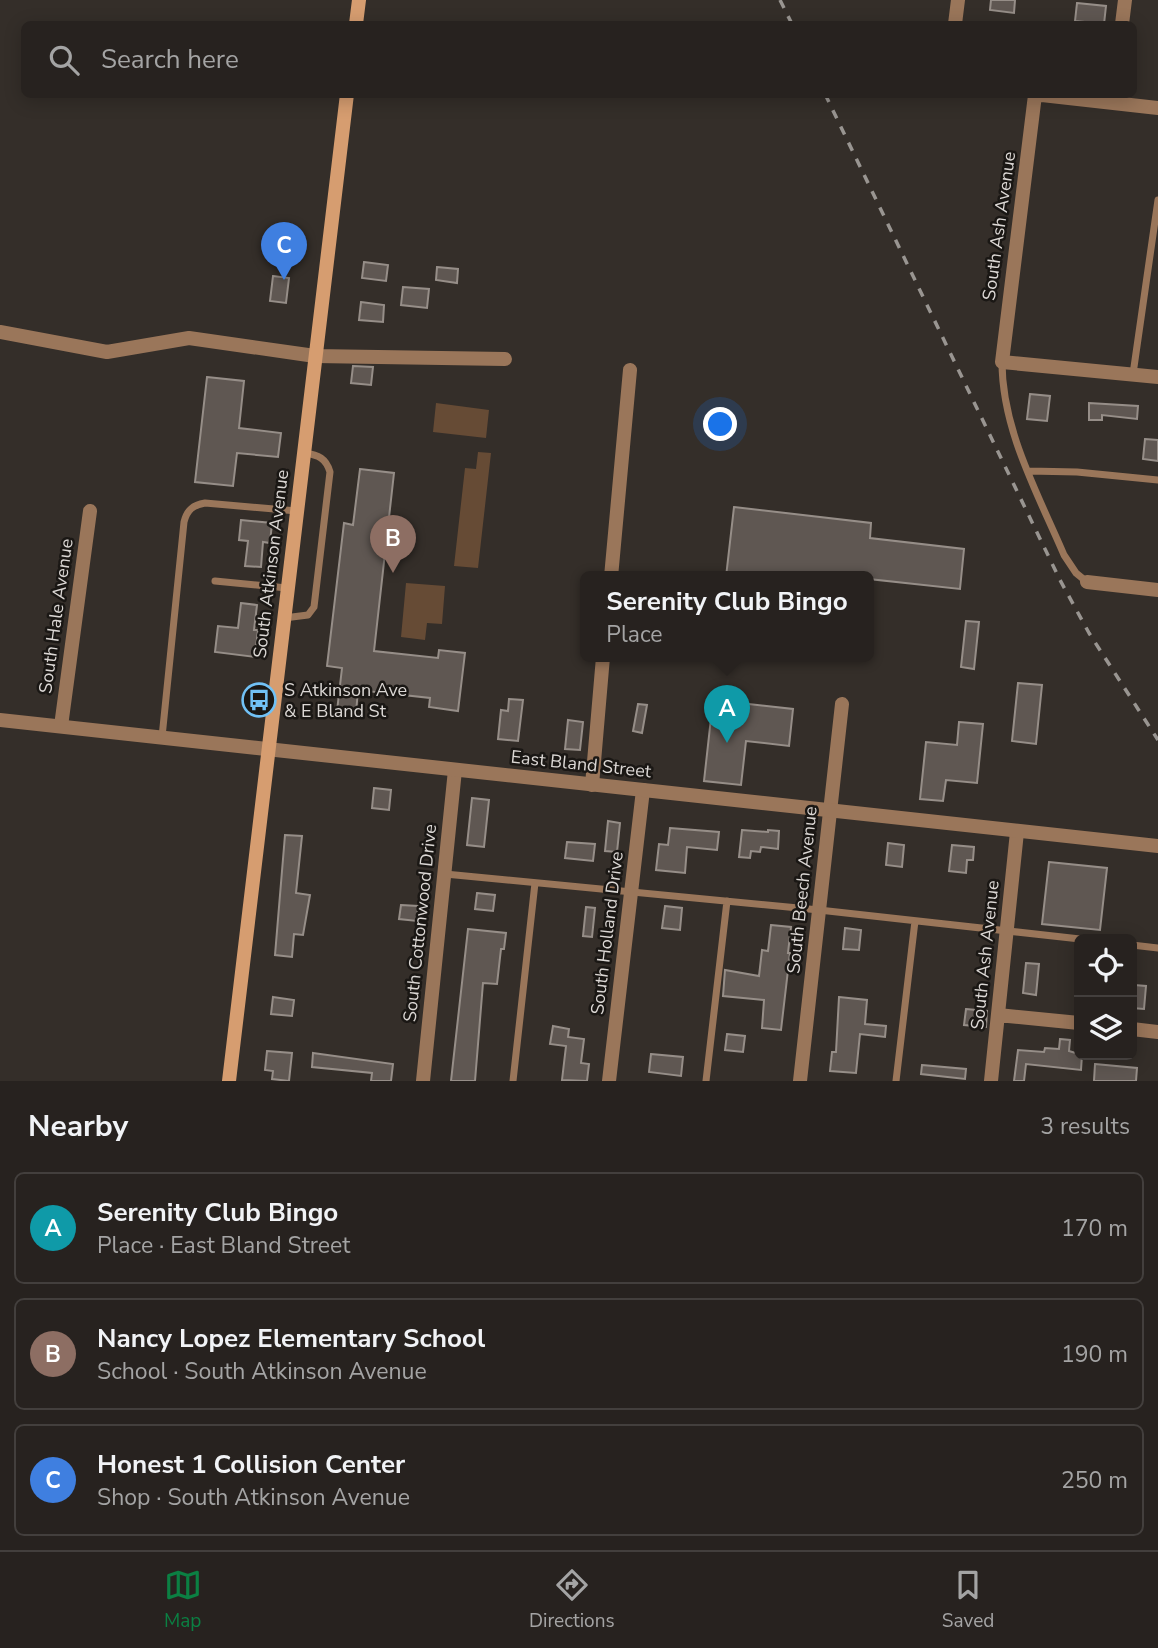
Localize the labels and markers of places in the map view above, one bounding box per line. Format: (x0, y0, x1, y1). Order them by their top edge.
pin: C (261, 222, 307, 280)
pin: B (370, 515, 416, 573)
place label: S Atkinson Ave & E Bland St (284, 678, 407, 723)
bus stop icon: S Atkinson Ave & E Bland St (240, 681, 278, 719)
pin: A (704, 685, 750, 743)

